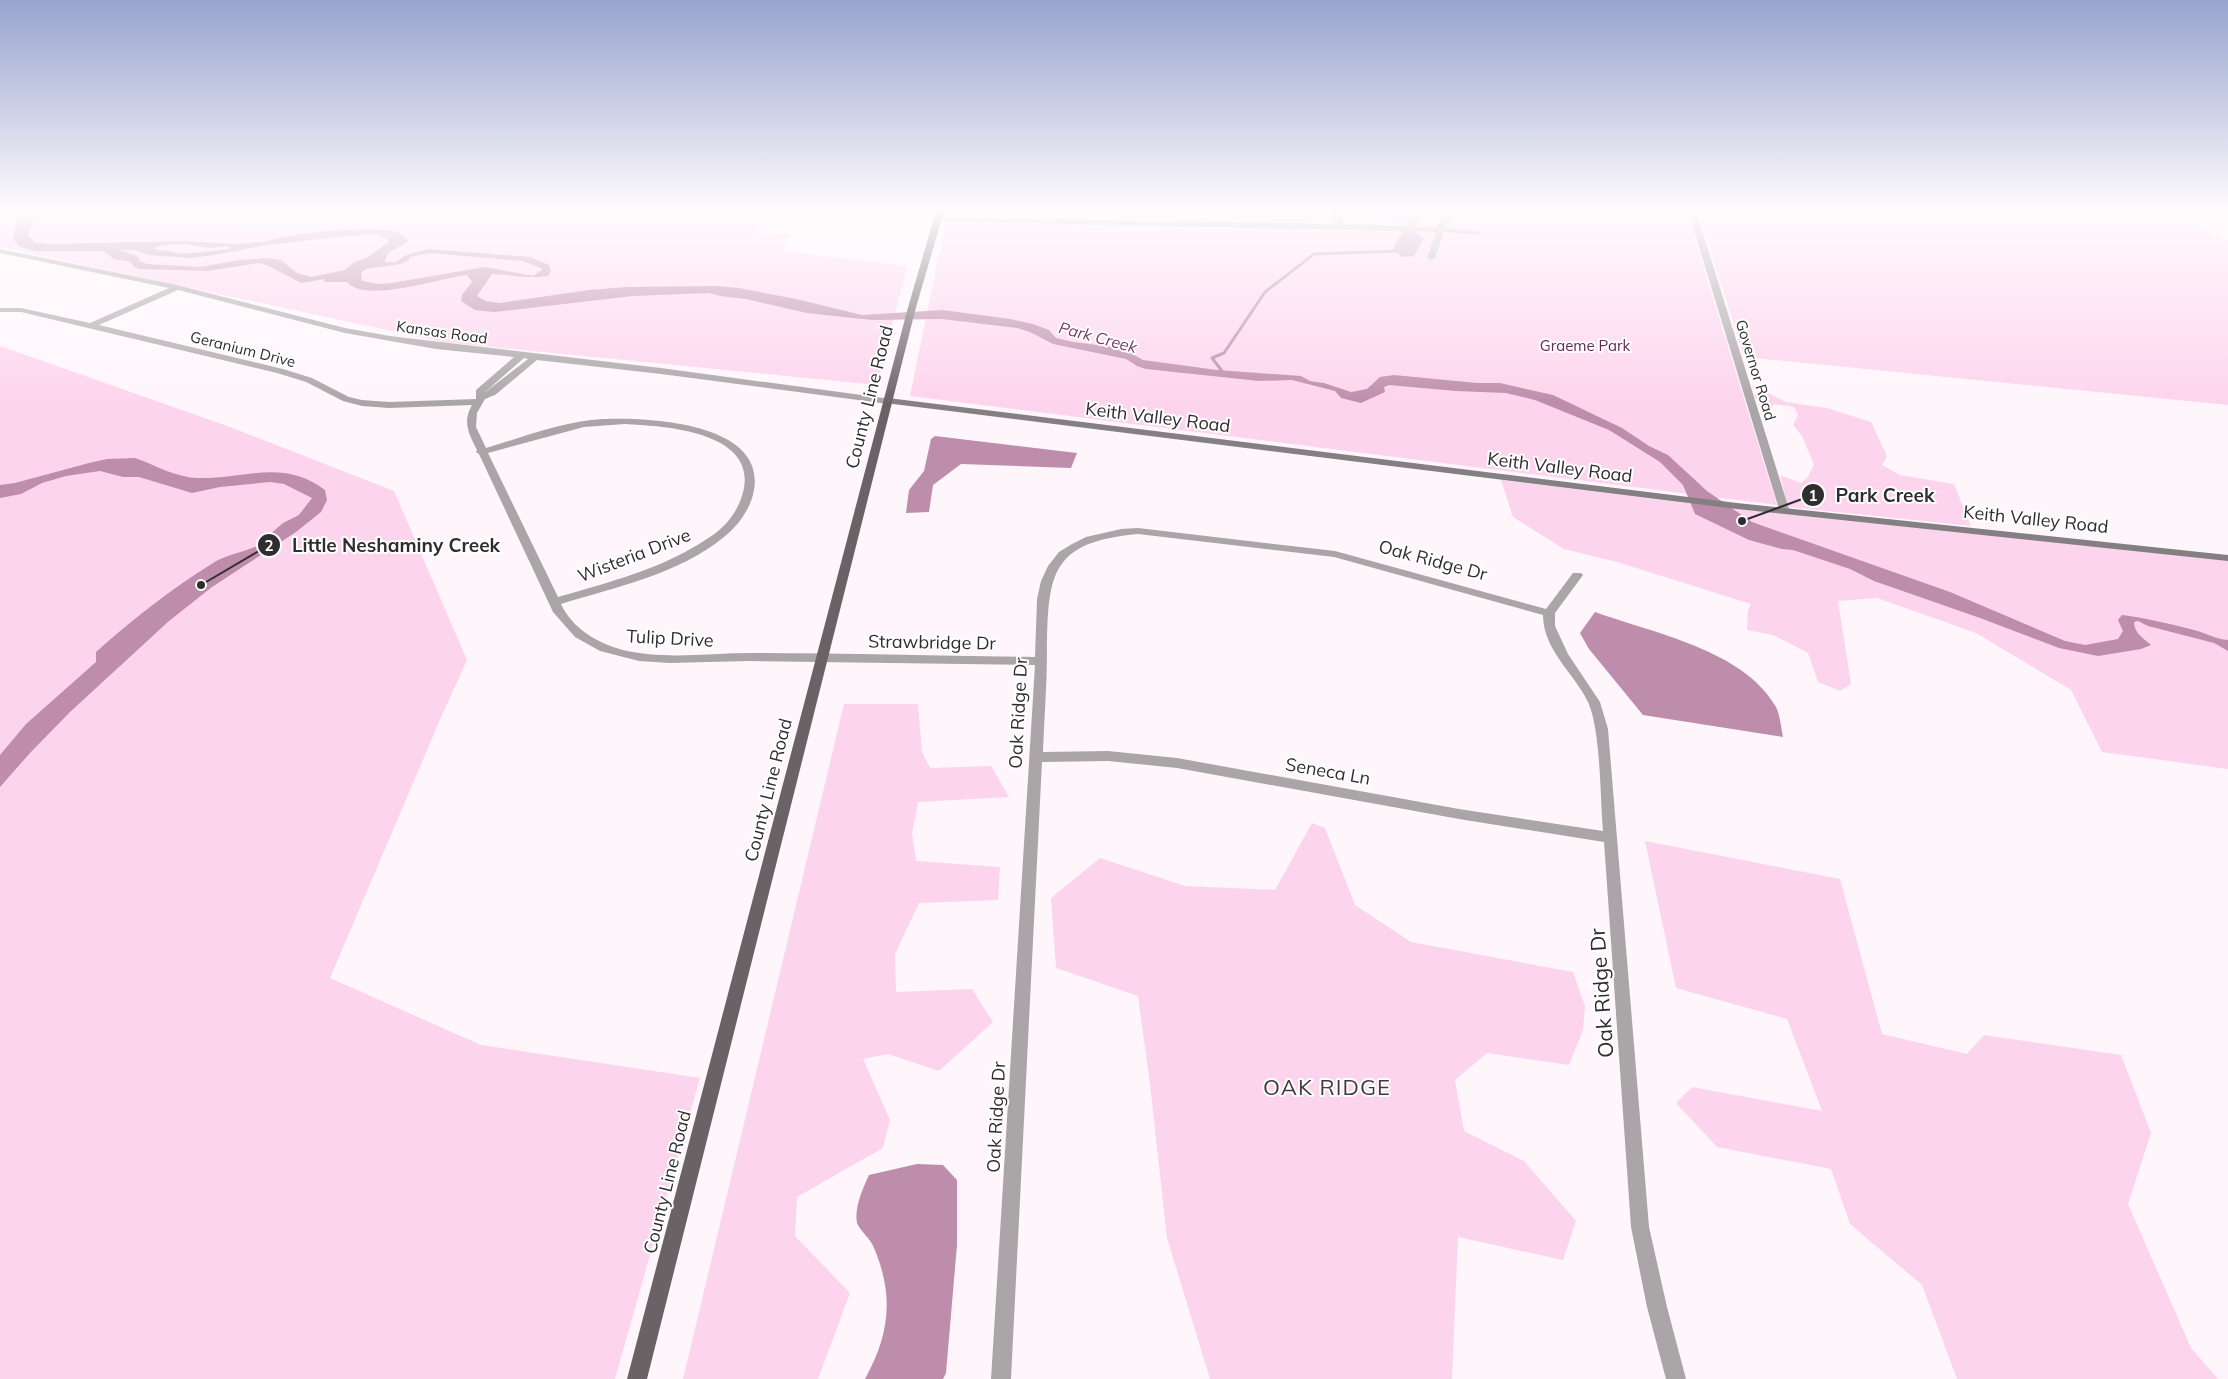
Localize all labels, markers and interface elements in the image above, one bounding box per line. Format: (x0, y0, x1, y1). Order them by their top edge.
street label: Kansas Road (395, 316, 489, 348)
water label: Park Creek (1057, 317, 1140, 357)
street label: Governor Road (1732, 317, 1780, 423)
street label: County Line Road (840, 323, 898, 471)
street label: Geranium Drive (188, 327, 298, 371)
park label: Graeme Park (1540, 336, 1630, 355)
street label: Keith Valley Road (1084, 397, 1232, 437)
street label: Keith Valley Road (1486, 447, 1634, 487)
callout: Park Creek (1801, 478, 1944, 512)
text: Park Creek (1836, 483, 1935, 507)
text: 1 (1808, 486, 1818, 505)
street label: Keith Valley Road (1962, 500, 2110, 538)
street label: Wisteria Drive (574, 523, 694, 587)
callout: Little Neshaminy Creek (257, 528, 510, 562)
text: Little Neshaminy Creek (292, 533, 501, 557)
street label: Oak Ridge Dr (1376, 534, 1490, 586)
text: 2 (264, 536, 274, 555)
street label: Tulip Drive (626, 624, 714, 652)
street label: Strawbridge Dr (868, 629, 997, 655)
street label: Oak Ridge Dr (1004, 656, 1032, 769)
street label: County Line Road (739, 716, 797, 864)
street label: Seneca Ln (1284, 752, 1372, 790)
street label: Oak Ridge Dr (1583, 927, 1619, 1059)
street label: Oak Ridge Dr (982, 1060, 1010, 1173)
district label: OAK RIDGE (1263, 1073, 1391, 1101)
street label: County Line Road (638, 1108, 696, 1256)

